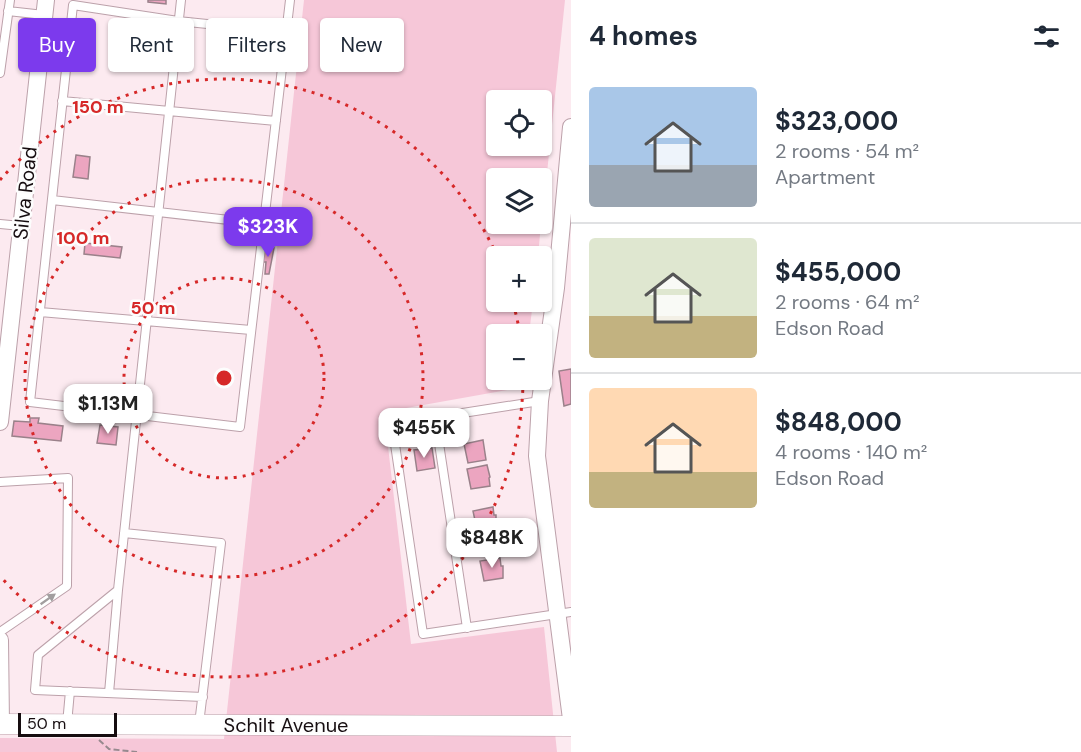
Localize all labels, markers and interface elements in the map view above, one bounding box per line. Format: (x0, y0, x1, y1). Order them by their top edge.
chip: Buy (18, 18, 96, 72)
chip: Rent (108, 18, 194, 72)
chip: Filters (206, 18, 308, 72)
chip: New (320, 18, 404, 72)
text: 4 homes (589, 19, 698, 53)
icon: filters (1030, 20, 1063, 53)
map controls (486, 90, 552, 390)
button: locate (486, 90, 552, 156)
text: 150 m (72, 95, 124, 119)
text: $323,000 (775, 104, 898, 138)
icon: home (637, 111, 709, 183)
text: 2 rooms · 54 m² (775, 138, 919, 164)
street label: Silva Road (7, 145, 43, 241)
text: Apartment (775, 164, 875, 190)
button: layers (486, 168, 552, 234)
pin: $323K (226, 207, 310, 258)
text: $323K (238, 213, 298, 239)
text: 100 m (56, 226, 110, 250)
button: + (486, 246, 552, 312)
text: $455,000 (775, 255, 901, 289)
icon: home (637, 262, 709, 334)
text: 2 rooms · 64 m² (775, 289, 919, 315)
text: 50 m (130, 296, 176, 320)
text: Edson Road (775, 315, 884, 341)
button: − (486, 324, 552, 390)
centre of rings (214, 368, 234, 388)
pin: $1.13M (59, 384, 157, 435)
text: $1.13M (78, 390, 138, 416)
text: $848,000 (775, 405, 902, 439)
pin: $455K (382, 408, 466, 459)
icon: home (637, 412, 709, 484)
text: $455K (392, 414, 456, 440)
text: 4 rooms · 140 m² (775, 439, 927, 465)
text: Edson Road (775, 465, 884, 491)
pin: $848K (450, 518, 534, 569)
text: $848K (460, 524, 524, 550)
one-way arrow (40, 593, 56, 605)
scale bar (18, 710, 117, 738)
street label: Schilt Avenue (224, 712, 348, 738)
text: 50 m (27, 713, 66, 734)

